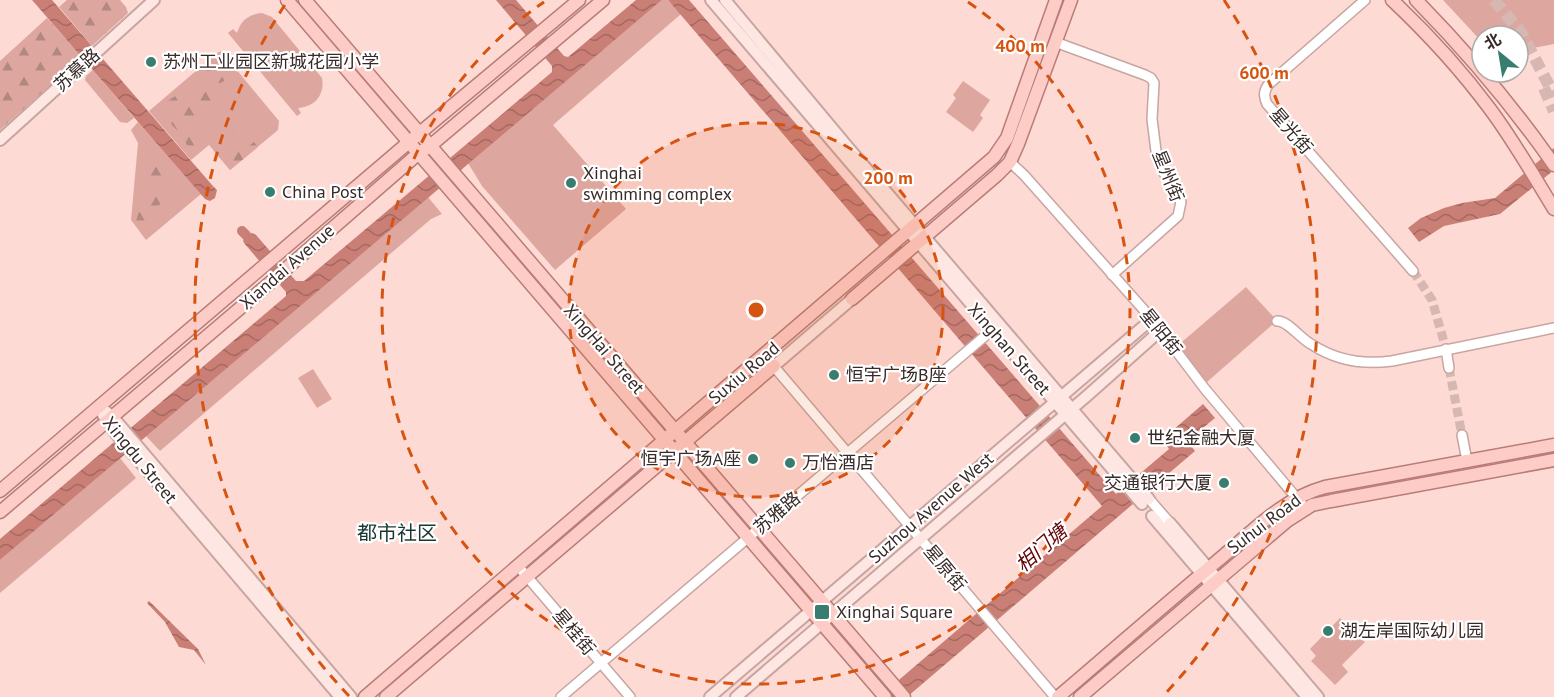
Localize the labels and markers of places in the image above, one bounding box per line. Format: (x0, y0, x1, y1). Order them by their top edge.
place label: 苏州工业园区新城花园小学 (163, 50, 379, 73)
marker: 苏州工业园区新城花园小学 (144, 55, 158, 69)
place label: Xinghai swimming complex (583, 161, 732, 205)
marker: Xinghai swimming complex (564, 176, 578, 190)
place label: China Post (282, 180, 363, 203)
marker: China Post (263, 185, 277, 199)
centre of rings (746, 300, 766, 320)
place label: 恒宇广场B座 (846, 363, 947, 386)
marker: 恒宇广场B座 (827, 368, 841, 382)
place label: 世纪金融大厦 (1147, 426, 1255, 449)
marker: 世纪金融大厦 (1128, 431, 1142, 445)
place label: 恒宇广场A座 (640, 447, 741, 470)
place label: 万怡酒店 (802, 451, 874, 474)
marker: 恒宇广场A座 (746, 452, 760, 466)
marker: 万怡酒店 (783, 456, 797, 470)
place label: 交通银行大厦 (1104, 471, 1212, 494)
marker: 交通银行大厦 (1217, 476, 1231, 490)
place label: Xinghai Square (836, 600, 953, 623)
marker: Xinghai Square (813, 603, 831, 621)
place label: 湖左岸国际幼儿园 (1340, 619, 1484, 642)
marker: 湖左岸国际幼儿园 (1321, 624, 1335, 638)

